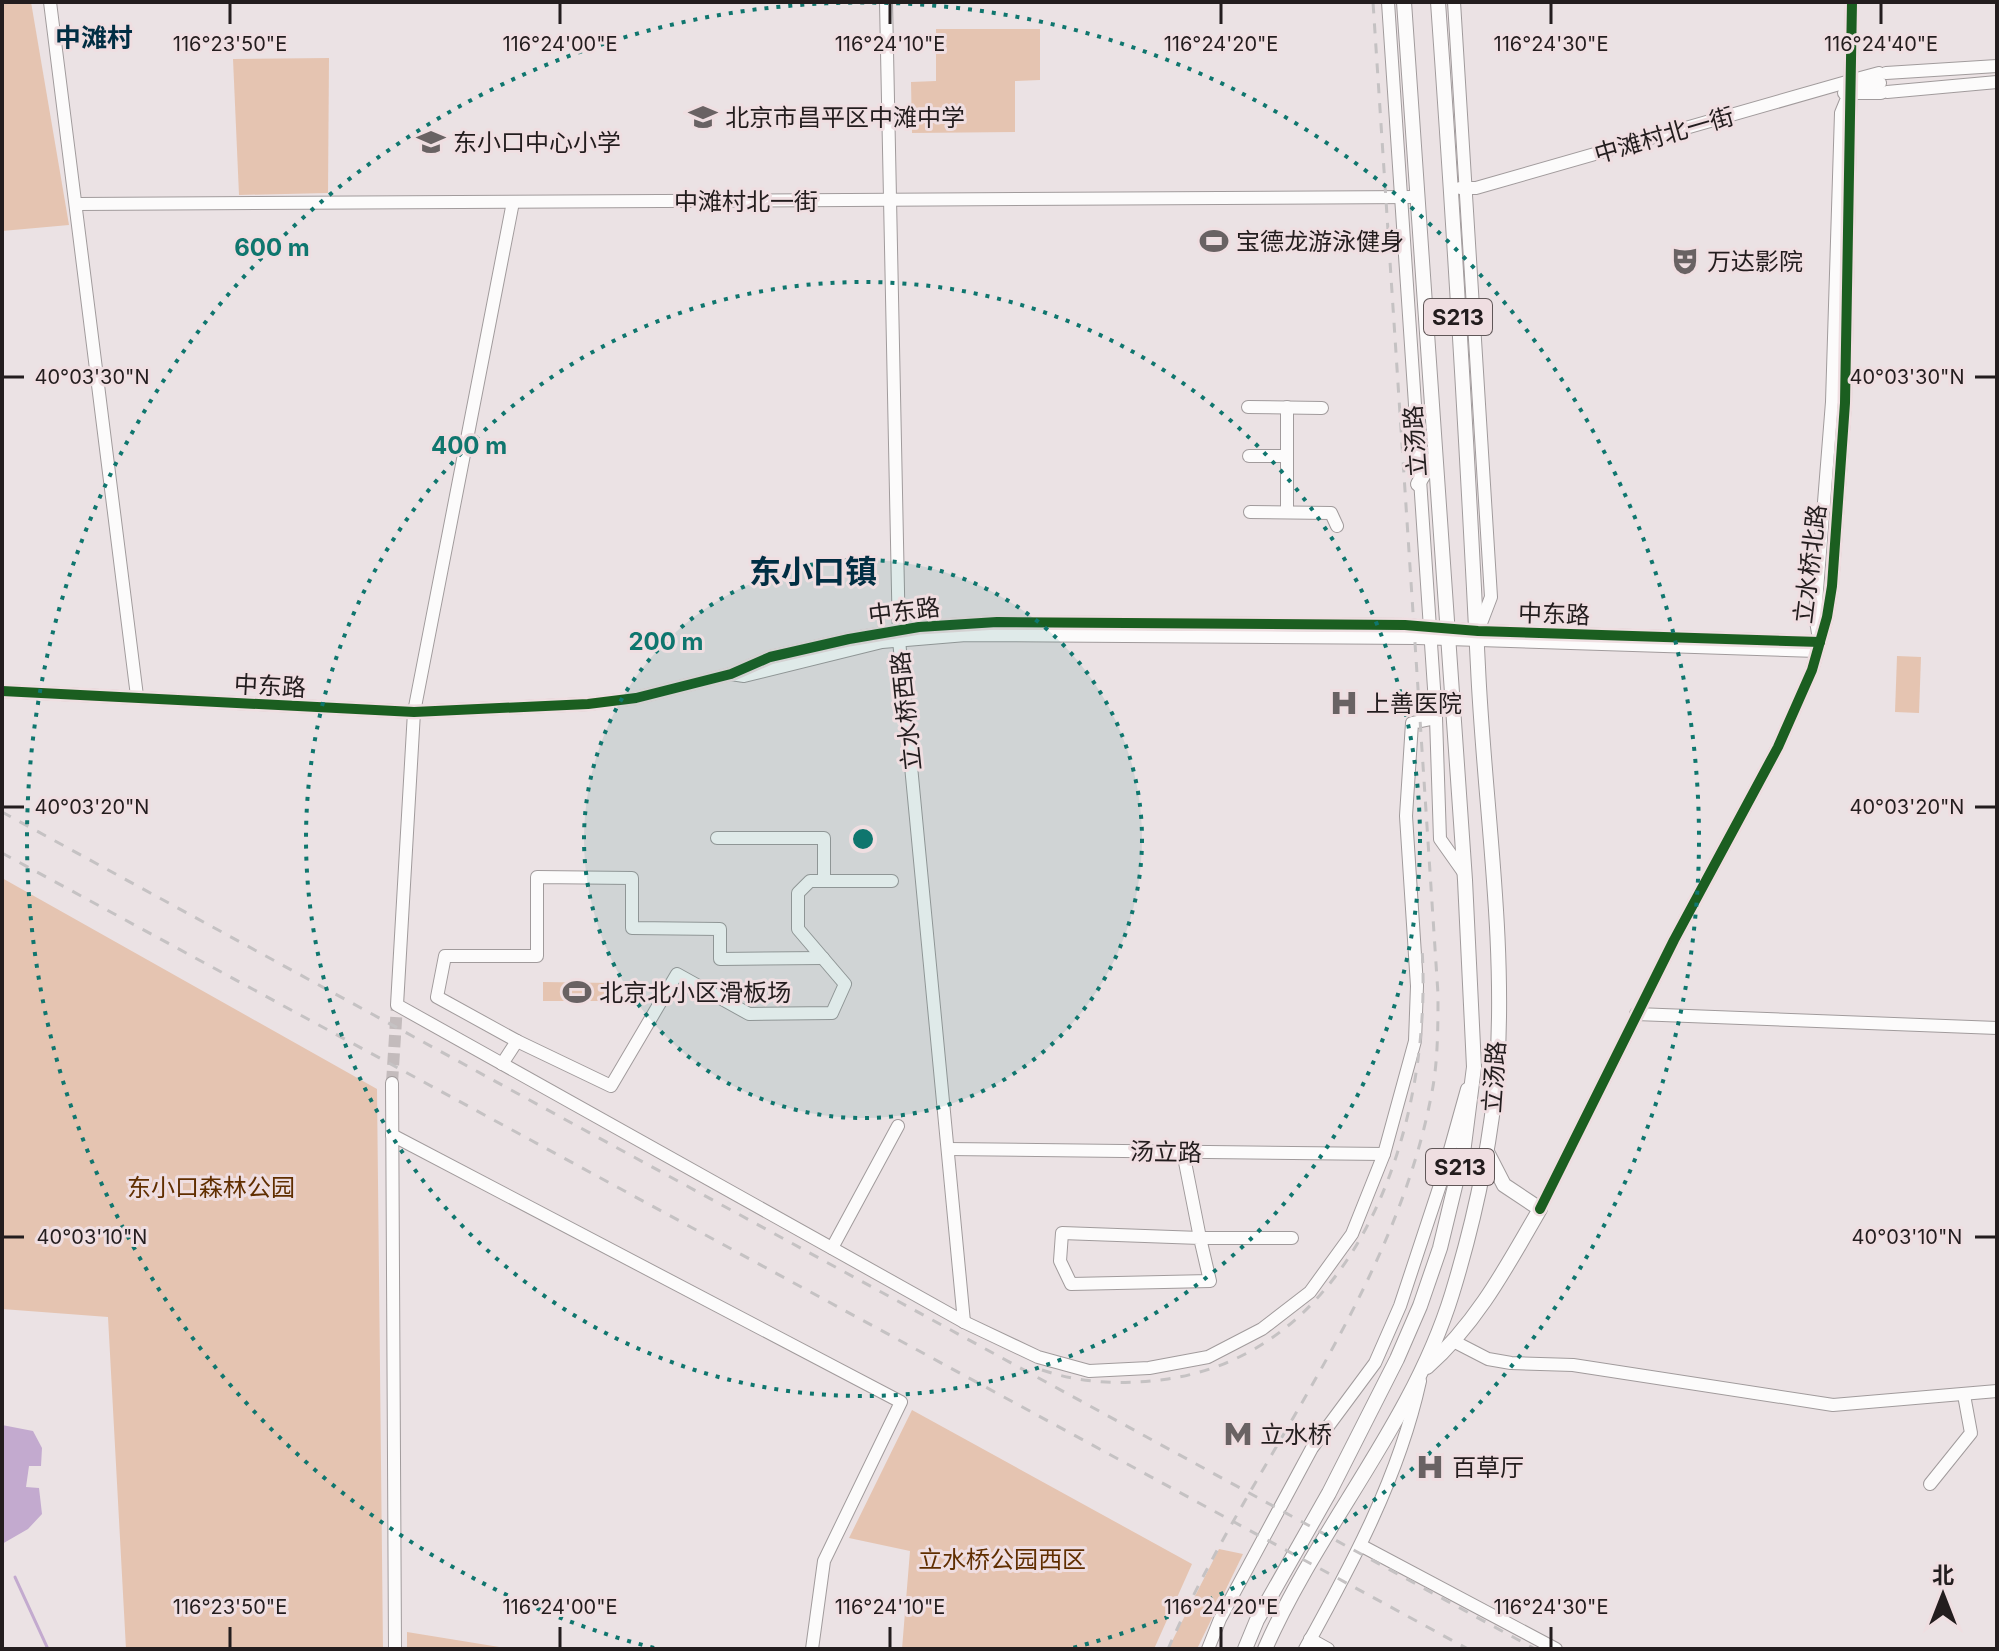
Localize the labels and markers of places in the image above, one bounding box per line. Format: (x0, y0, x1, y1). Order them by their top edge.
school or university icon: 北京市昌平区中滩中学 (688, 102, 718, 132)
place label: 北京市昌平区中滩中学 (725, 103, 965, 132)
school or university icon: 东小口中心小学 (416, 127, 446, 157)
place label: 东小口中心小学 (453, 128, 621, 157)
sports icon: 宝德龙游泳健身 (1199, 226, 1229, 256)
place label: 宝德龙游泳健身 (1236, 227, 1404, 256)
theatre icon: 万达影院 (1670, 246, 1700, 276)
place label: 万达影院 (1707, 247, 1803, 276)
hospital icon: 上善医院 (1329, 688, 1359, 718)
place label: 上善医院 (1366, 689, 1462, 718)
centre of rings (849, 825, 877, 853)
sports icon: 北京北小区滑板场 (562, 977, 592, 1007)
place label: 北京北小区滑板场 (599, 978, 791, 1007)
metro station icon: 立水桥 (1223, 1419, 1253, 1449)
place label: 立水桥 (1260, 1420, 1332, 1449)
hospital icon: 百草厅 (1415, 1452, 1445, 1482)
place label: 百草厅 (1452, 1453, 1524, 1482)

